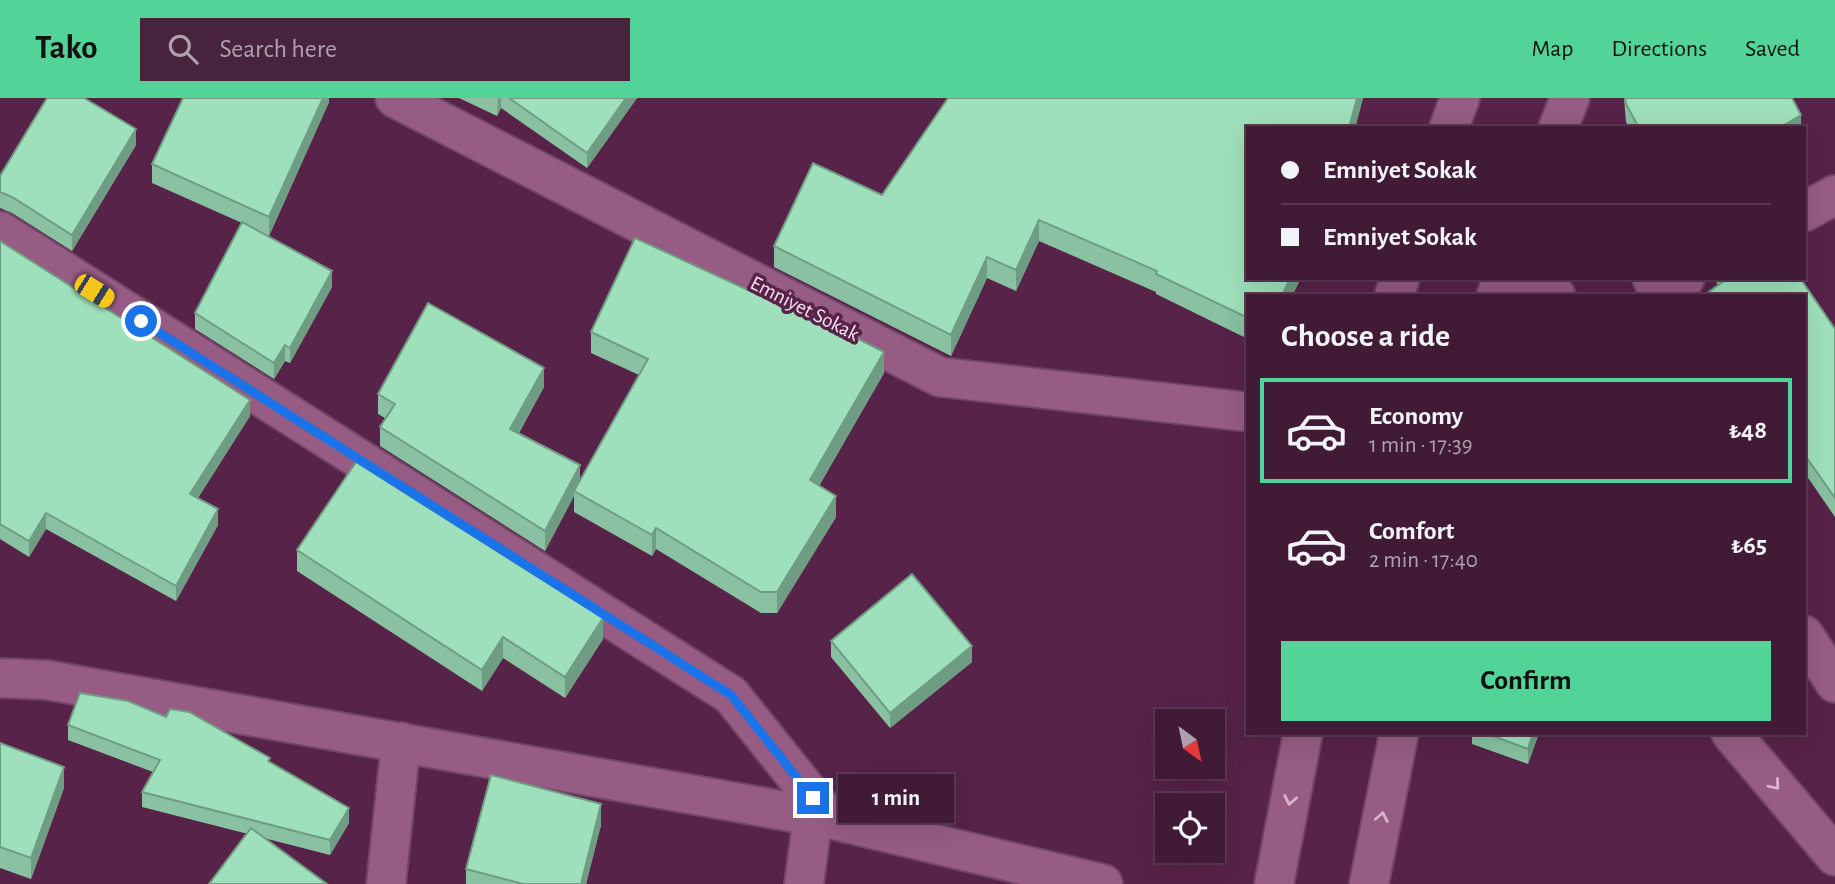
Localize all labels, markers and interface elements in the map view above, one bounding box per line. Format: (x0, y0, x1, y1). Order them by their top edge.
search box (140, 18, 630, 81)
icon: search (164, 30, 202, 68)
text: Tako (35, 32, 98, 65)
text: Search here (220, 36, 337, 62)
text: Map (1531, 37, 1573, 61)
text: Directions (1611, 37, 1707, 61)
text: Saved (1745, 37, 1800, 61)
text: Emniyet Sokak (1323, 157, 1477, 183)
text: Emniyet Sokak (1323, 224, 1477, 250)
car (71, 271, 118, 311)
street label: Emniyet Sokak (747, 272, 863, 345)
route start (125, 305, 157, 337)
text: Choose a ride (1281, 320, 1450, 352)
icon: car (1285, 399, 1348, 462)
text: Economy (1369, 403, 1463, 429)
text: ₺48 (1729, 417, 1767, 443)
text: 1 min · 17:39 (1369, 434, 1472, 457)
icon: car (1285, 514, 1348, 577)
text: Comfort (1369, 518, 1454, 544)
text: ₺65 (1731, 532, 1767, 558)
text: 2 min · 17:40 (1369, 549, 1478, 572)
button: Confirm (1281, 641, 1771, 721)
north arrow (1155, 709, 1225, 779)
map controls (1155, 709, 1225, 863)
callout: 1 min (838, 774, 953, 822)
one-way arrow (1767, 777, 1779, 790)
route end (797, 782, 829, 814)
text: 1 min (872, 787, 920, 810)
button: locate (1155, 793, 1225, 863)
one-way arrow (1283, 794, 1298, 806)
one-way arrow (1374, 811, 1389, 823)

